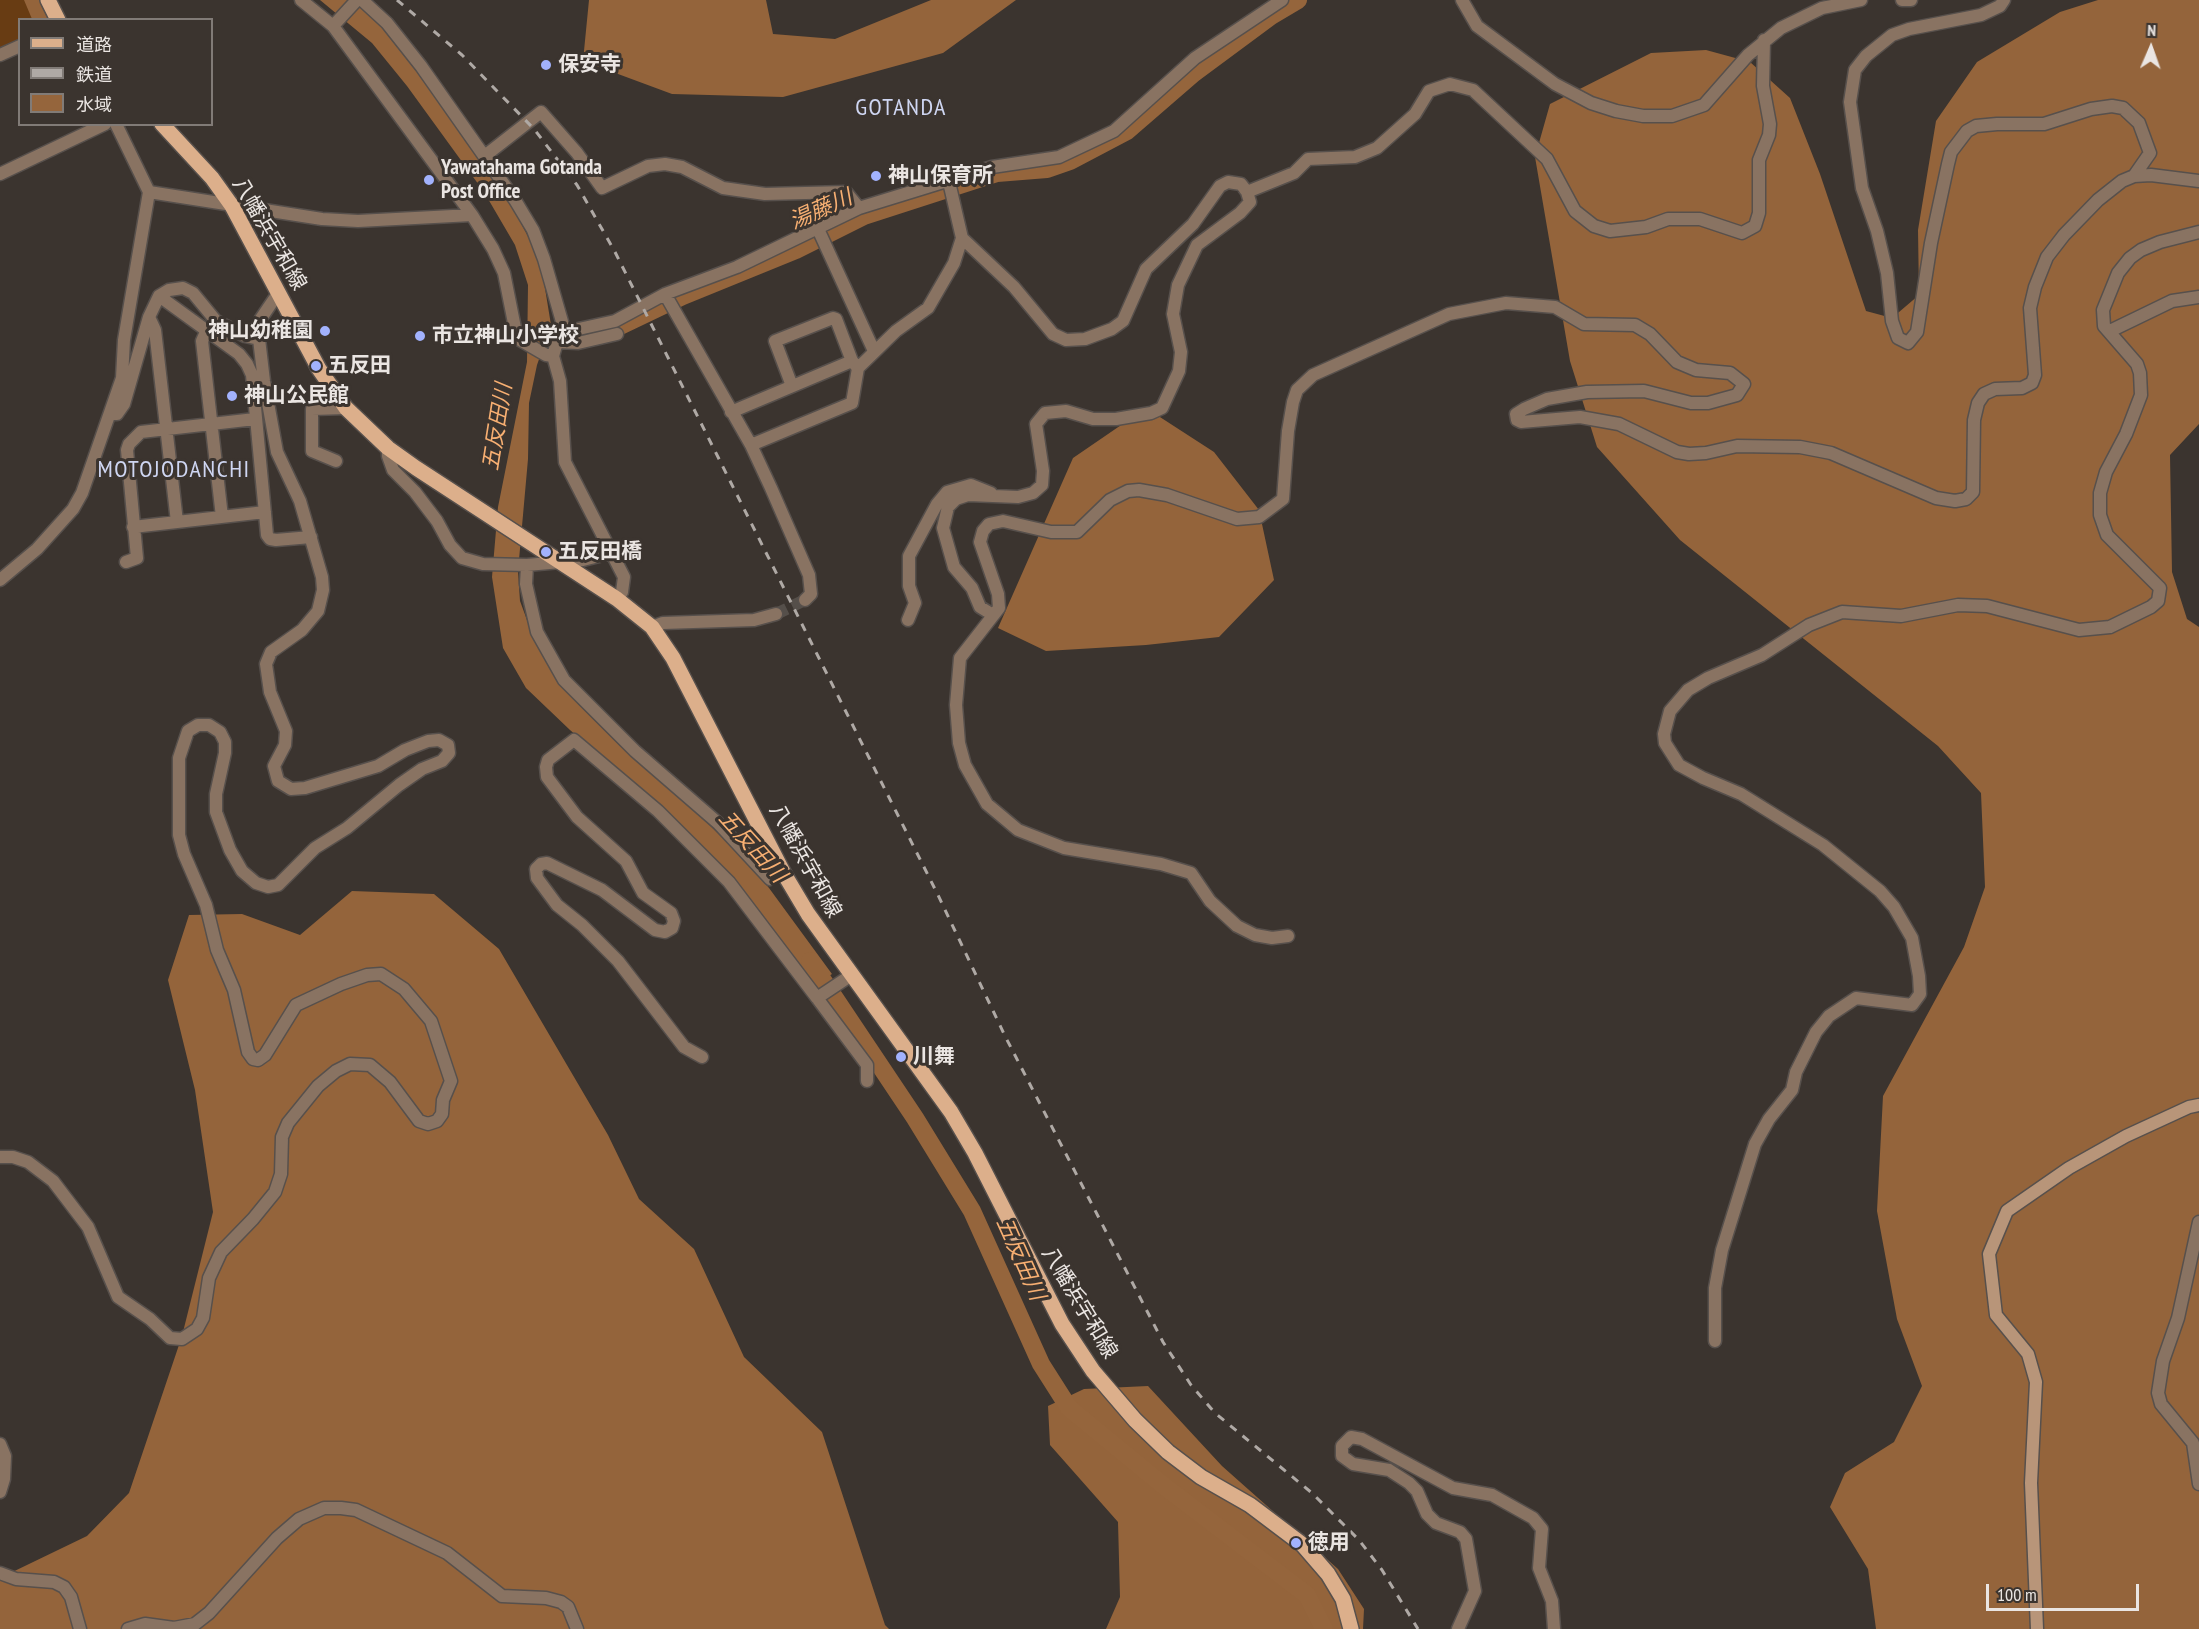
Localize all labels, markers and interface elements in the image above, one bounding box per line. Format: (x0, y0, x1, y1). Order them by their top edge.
legend (18, 18, 213, 126)
north arrow (2121, 18, 2181, 78)
text: N (2147, 20, 2156, 40)
text: 道路 (76, 33, 112, 56)
place label: 保安寺 (558, 52, 621, 78)
marker: 保安寺 (539, 58, 553, 72)
text: 鉄道 (76, 63, 112, 86)
text: 水域 (76, 93, 112, 116)
district label: GOTANDA (855, 94, 947, 122)
place label: Yawatahama Gotanda Post Office (441, 155, 602, 205)
place label: 神山保育所 (888, 163, 993, 189)
marker: 神山保育所 (869, 169, 883, 183)
street label: 八幡浜宇和線 (227, 173, 311, 295)
marker: Yawatahama Gotanda Post Office (422, 173, 436, 187)
water label: 湯藤川 (785, 185, 857, 235)
place label: 神山幼稚園 (208, 318, 313, 344)
place label: 市立神山小学校 (432, 323, 579, 349)
marker: 神山幼稚園 (318, 324, 332, 338)
marker: 市立神山小学校 (413, 329, 427, 343)
place label: 五反田 (328, 353, 391, 379)
marker: 五反田 (309, 359, 323, 373)
water label: 五反田川 (478, 381, 518, 473)
place label: 神山公民館 (244, 383, 349, 409)
marker: 神山公民館 (225, 389, 239, 403)
district label: MOTOJODANCHI (97, 456, 251, 484)
place label: 五反田橋 (558, 539, 642, 565)
marker: 五反田橋 (539, 545, 553, 559)
street label: 八幡浜宇和線 (763, 800, 847, 922)
water label: 五反田川 (713, 805, 791, 889)
place label: 川舞 (913, 1044, 955, 1070)
marker: 川舞 (894, 1050, 908, 1064)
water label: 五反田川 (990, 1213, 1050, 1305)
street label: 八幡浜宇和線 (1036, 1243, 1122, 1363)
place label: 徳用 (1308, 1530, 1350, 1556)
marker: 徳用 (1289, 1536, 1303, 1550)
scale bar (1989, 1572, 2142, 1610)
text: 100 m (1997, 1583, 2037, 1606)

